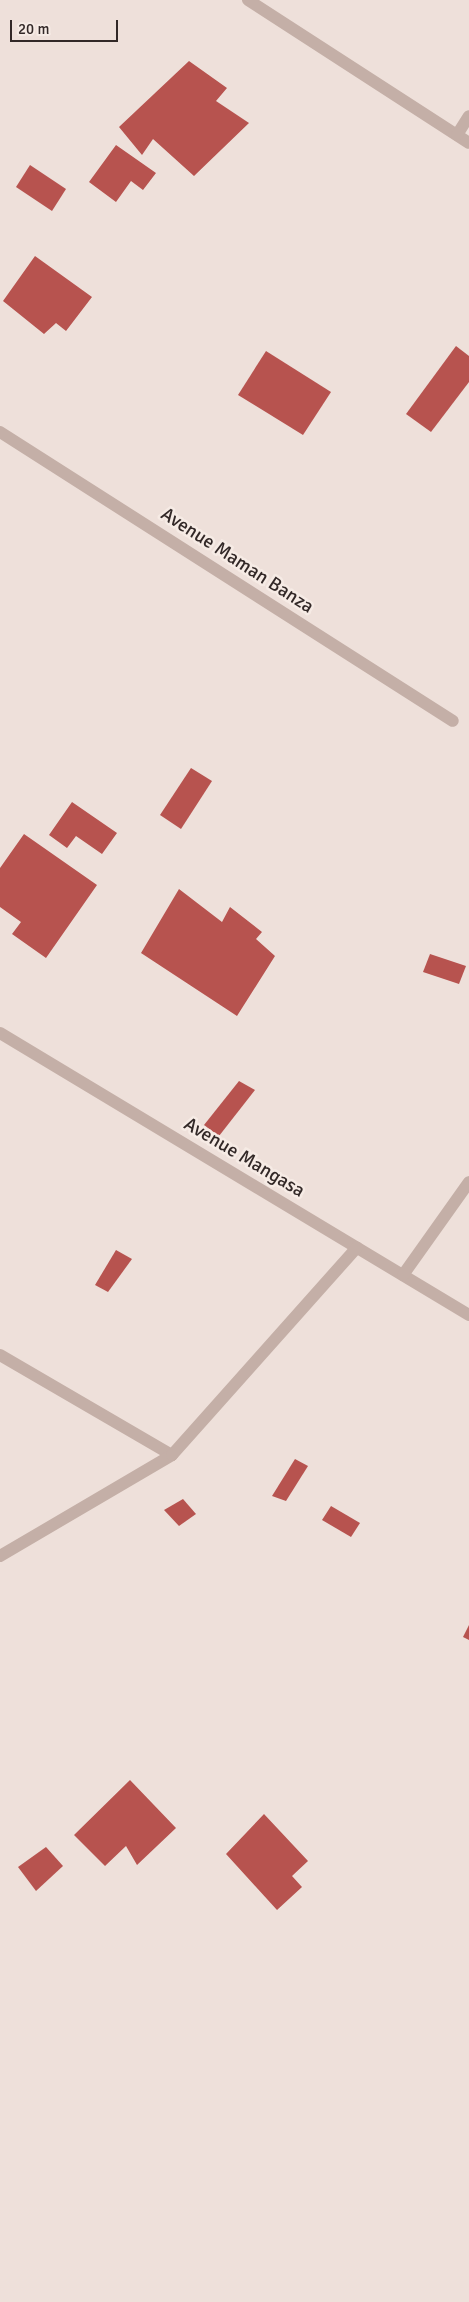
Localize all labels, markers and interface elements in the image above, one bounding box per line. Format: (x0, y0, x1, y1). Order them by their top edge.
scale bar (12, 10, 120, 42)
text: 20 m (18, 20, 49, 38)
street label: Avenue Maman Banza (156, 503, 318, 619)
street label: Avenue Mangasa (180, 1113, 308, 1203)

